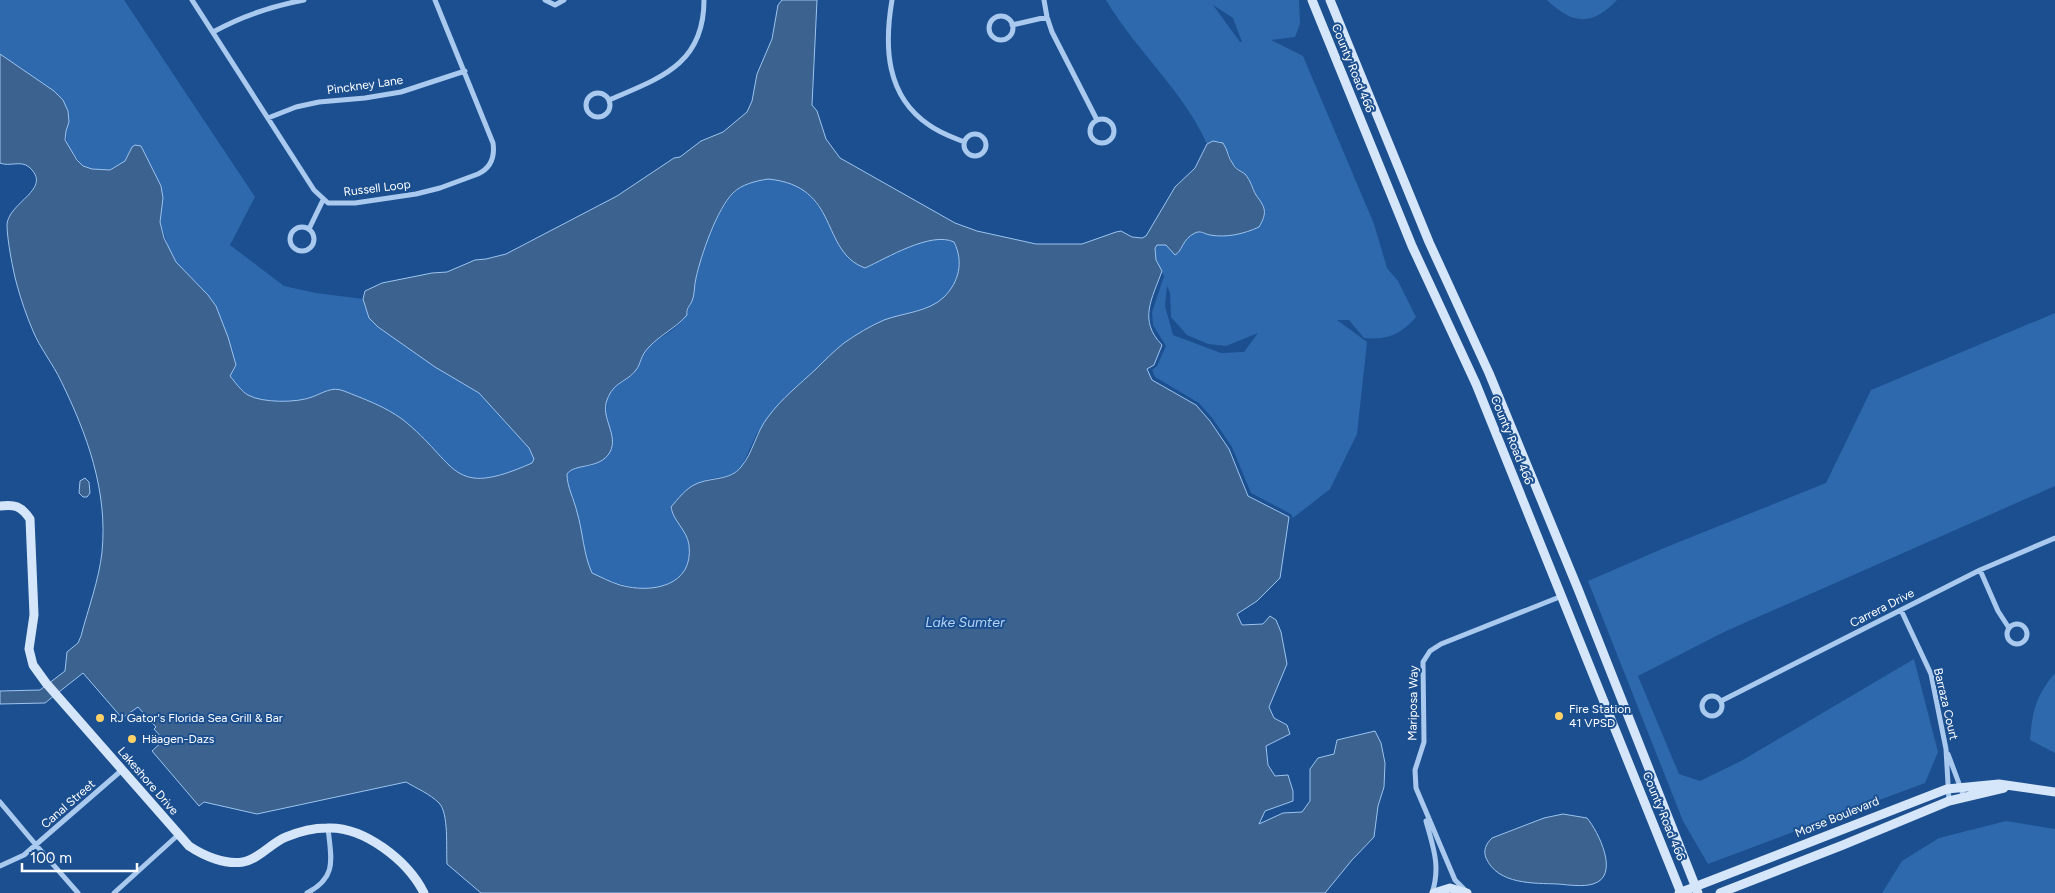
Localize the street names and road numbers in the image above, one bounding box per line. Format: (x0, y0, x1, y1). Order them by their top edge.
street label: County Road 466 (1329, 22, 1377, 115)
street label: Pinckney Lane (326, 73, 404, 97)
street label: Russell Loop (343, 177, 411, 199)
street label: County Road 466 (1488, 394, 1536, 487)
street label: Carrera Drive (1847, 586, 1917, 630)
street label: Mariposa Way (1405, 665, 1421, 741)
street label: Barraza Court (1931, 667, 1961, 742)
street label: Lakeshore Drive (115, 744, 182, 818)
street label: County Road 466 (1640, 770, 1688, 863)
street label: Canal Street (38, 777, 98, 831)
street label: Morse Boulevard (1793, 794, 1881, 840)

